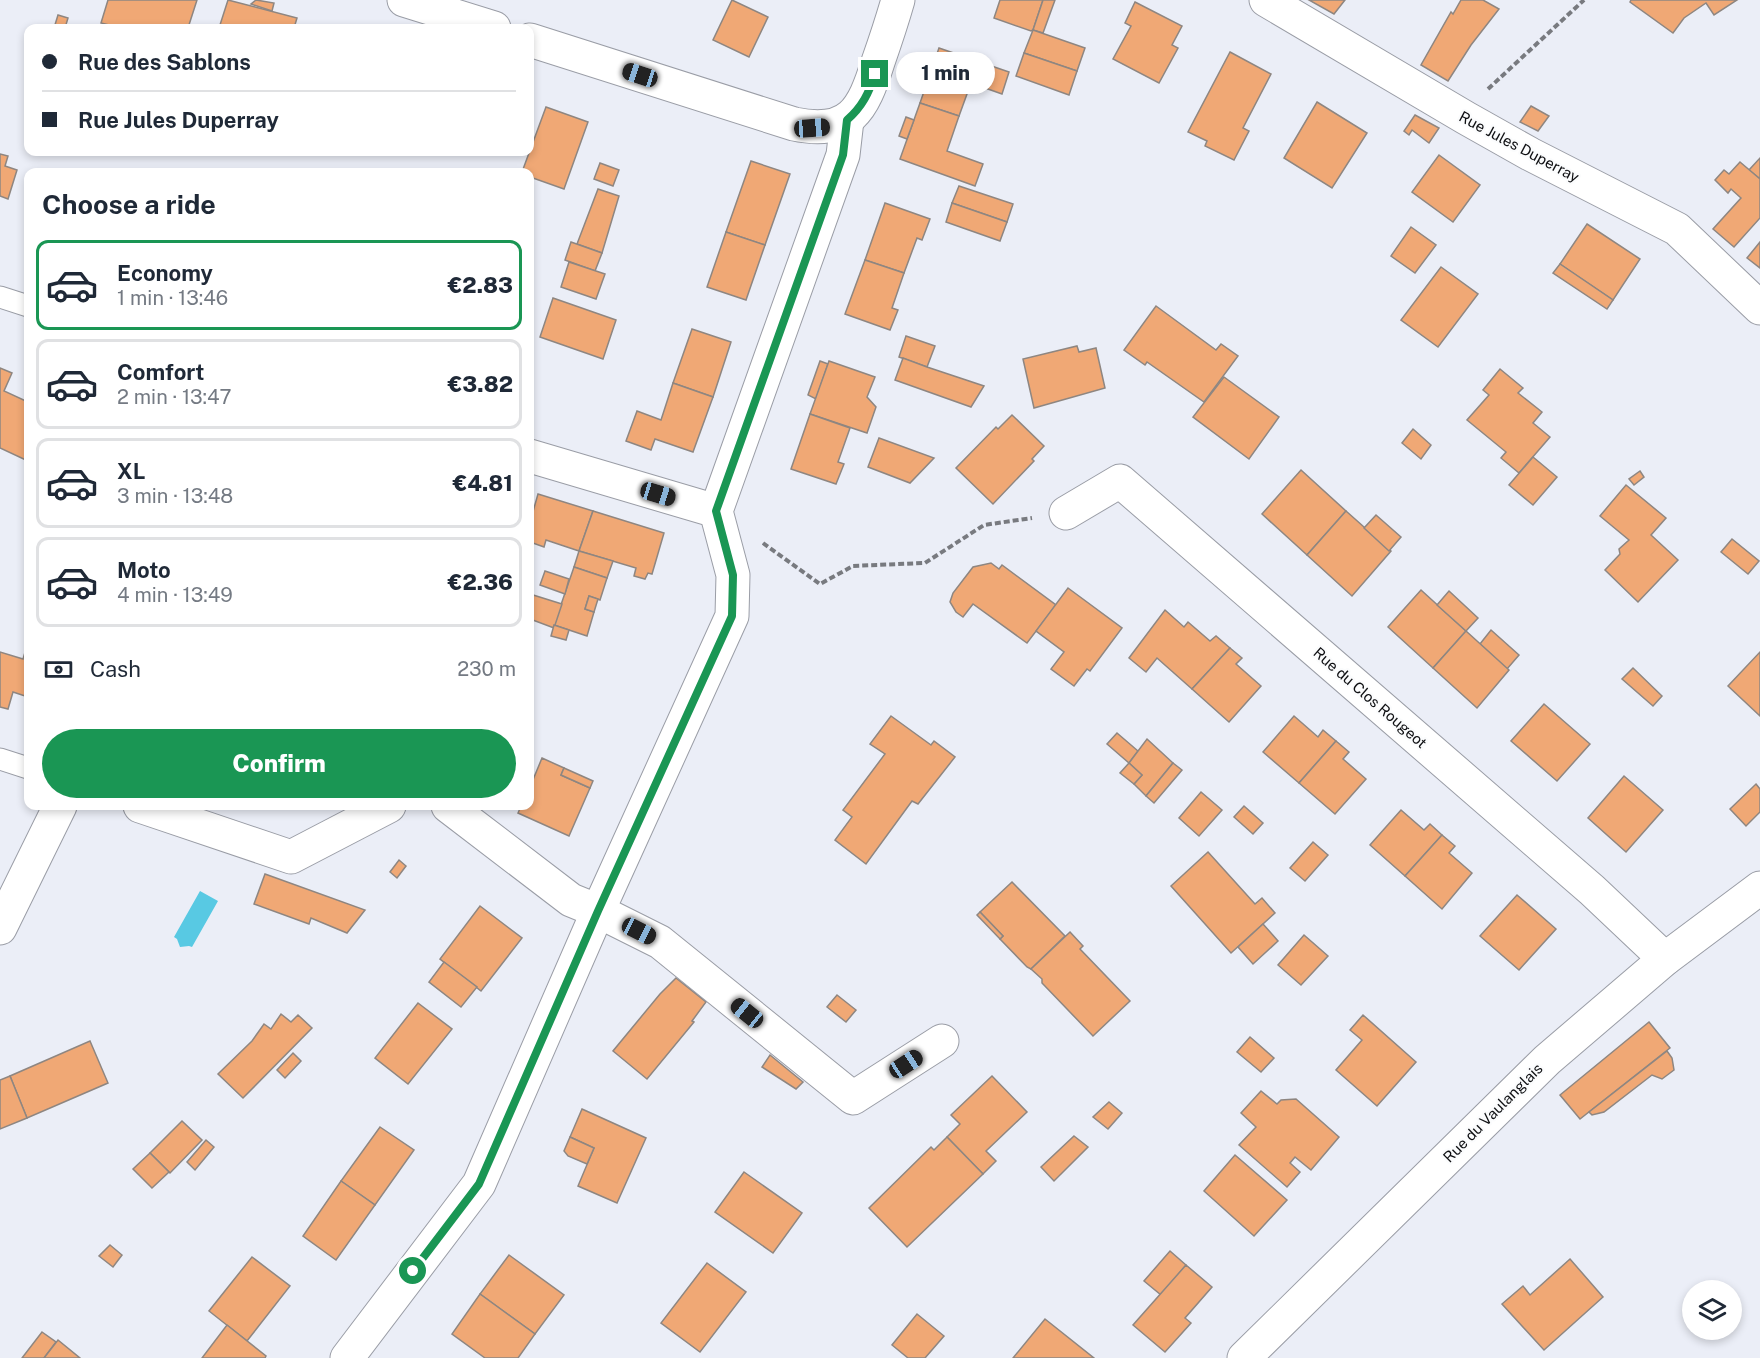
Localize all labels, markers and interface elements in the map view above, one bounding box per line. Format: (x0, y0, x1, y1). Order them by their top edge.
text: Rue des Sablons (78, 49, 251, 75)
callout: 1 min (896, 53, 995, 95)
route end (861, 60, 888, 87)
car (620, 61, 660, 89)
text: 1 min (921, 61, 970, 85)
text: Rue Jules Duperray (78, 107, 279, 133)
street label: Rue Jules Duperray (1456, 108, 1582, 185)
car (793, 118, 831, 138)
text: Choose a ride (42, 188, 216, 220)
icon: car (45, 258, 99, 312)
text: Economy (117, 260, 213, 286)
text: €2.83 (447, 272, 513, 298)
text: 1 min · 13:46 (117, 286, 228, 310)
icon: car (45, 357, 99, 411)
text: Comfort (117, 359, 204, 385)
text: €3.82 (447, 371, 513, 397)
text: 2 min · 13:47 (117, 385, 232, 409)
icon: car (45, 456, 99, 510)
text: XL (117, 458, 145, 484)
text: €4.81 (452, 470, 513, 496)
car (638, 480, 678, 508)
text: 3 min · 13:48 (117, 484, 233, 508)
icon: car (45, 555, 99, 609)
text: Moto (117, 557, 171, 583)
text: €2.36 (448, 569, 513, 595)
text: 4 min · 13:49 (117, 583, 233, 607)
street label: Rue du Clos Rougeot (1310, 644, 1431, 752)
icon: cash (42, 653, 75, 686)
text: Cash (90, 656, 141, 682)
text: 230 m (457, 657, 516, 681)
button: Confirm (42, 729, 516, 798)
car (619, 915, 659, 947)
car (727, 995, 767, 1031)
car (886, 1047, 926, 1081)
street label: Rue du Vaulanglais (1440, 1060, 1546, 1166)
route start (399, 1257, 426, 1284)
map controls (1682, 1280, 1742, 1340)
button: layers (1682, 1280, 1742, 1340)

